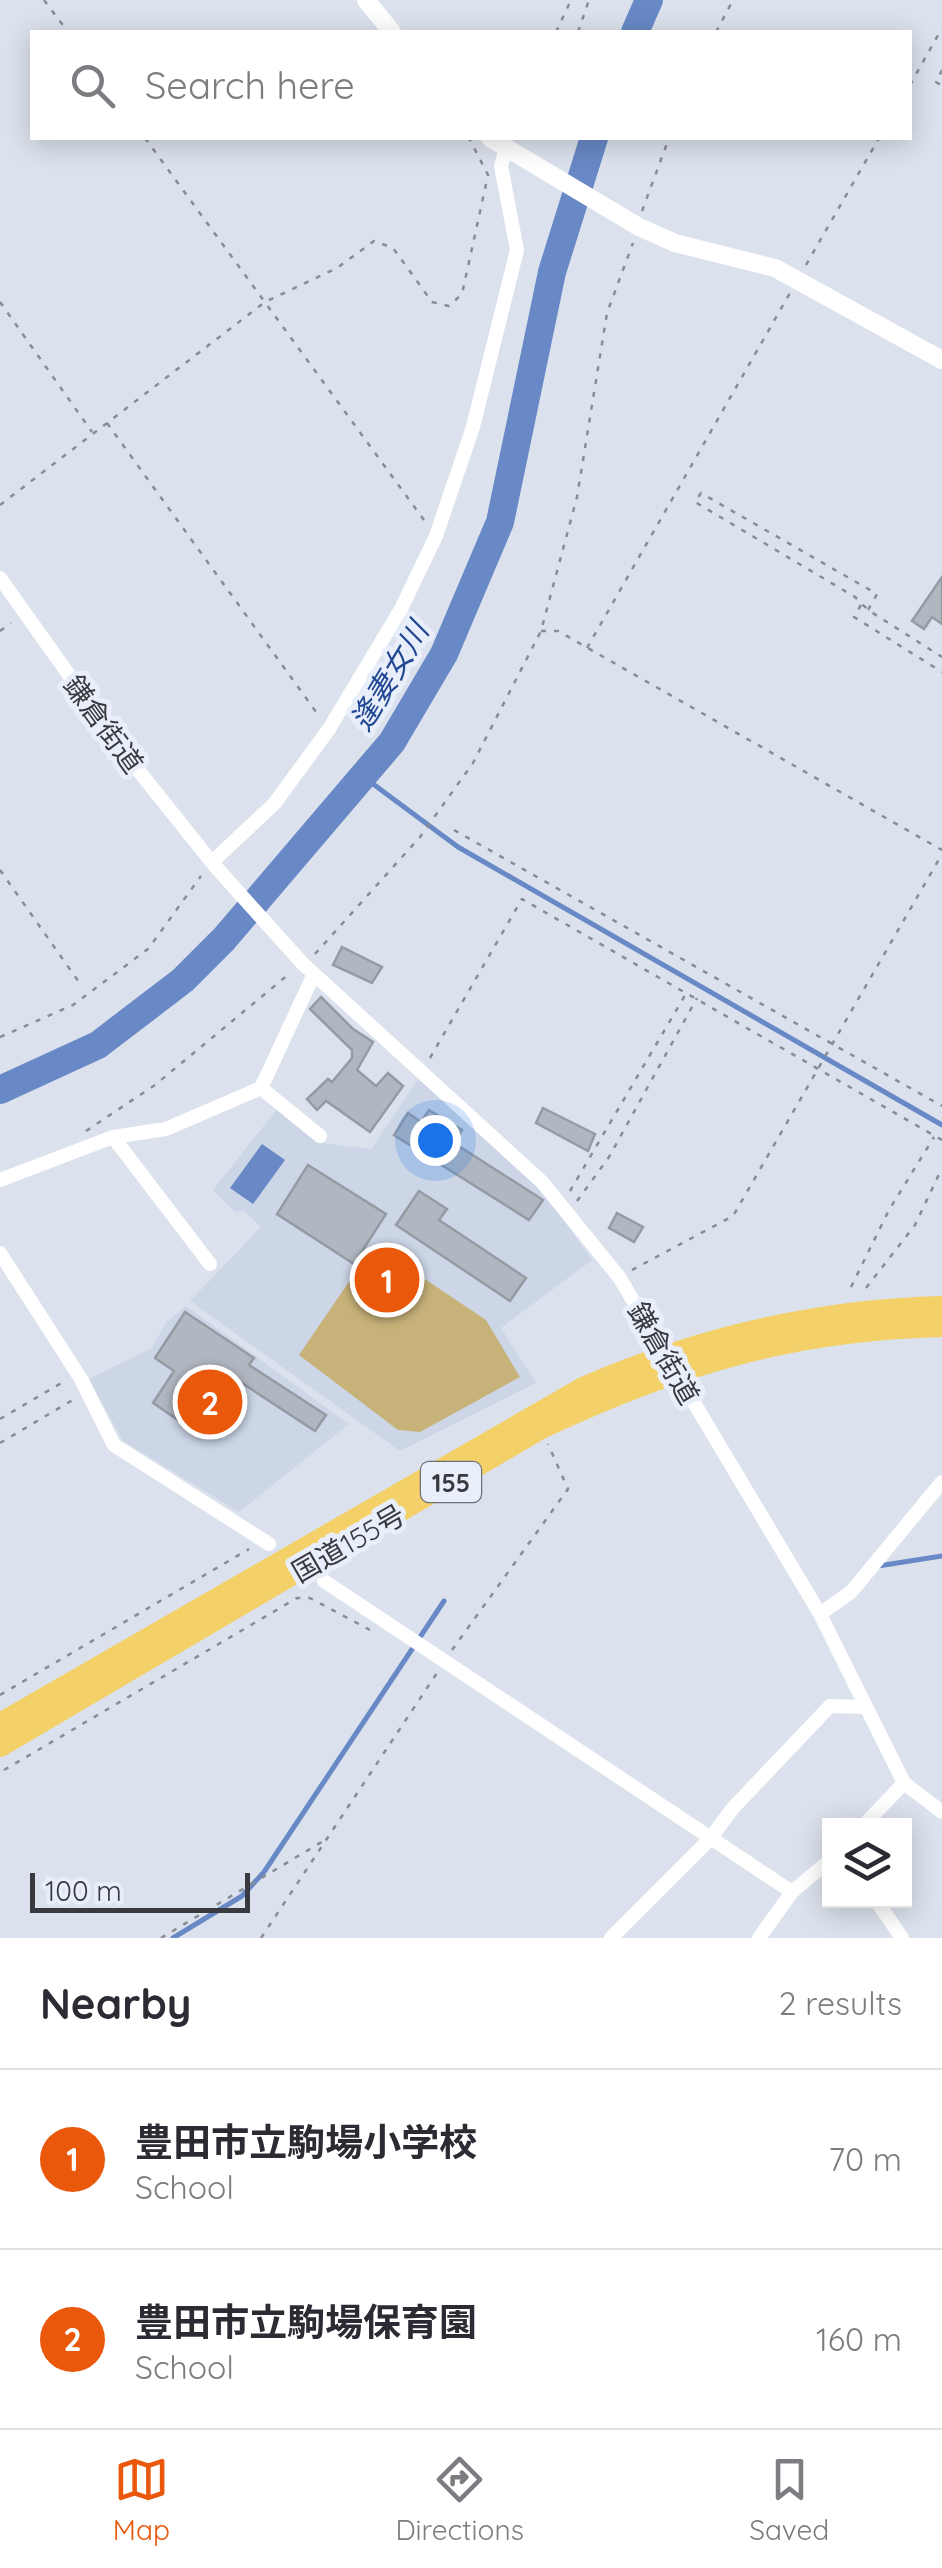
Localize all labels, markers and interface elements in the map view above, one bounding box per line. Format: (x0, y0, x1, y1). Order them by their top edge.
search box (30, 30, 912, 140)
icon: search (65, 58, 120, 113)
text: Search here (145, 61, 355, 109)
water label: 逢妻女川 (342, 612, 438, 737)
street label: 鎌倉街道 (57, 668, 151, 780)
your location (410, 1115, 461, 1166)
pin: 1 (354, 1242, 420, 1318)
street label: 鎌倉街道 (621, 1296, 707, 1410)
pin: 2 (178, 1364, 242, 1440)
road number: 155 (421, 1462, 481, 1502)
street label: 国道155号 (285, 1497, 411, 1589)
map controls (822, 1818, 912, 1908)
button: layers (822, 1818, 912, 1908)
scale bar (30, 1868, 250, 1912)
text: 100 m (45, 1873, 122, 1908)
text: Nearby (40, 1977, 191, 2030)
text: 2 results (779, 1983, 902, 2023)
text: 豊田市立駒場小学校 (135, 2118, 477, 2166)
text: 1 (66, 2139, 79, 2179)
text: 70 m (829, 2139, 902, 2179)
text: School (135, 2167, 234, 2207)
text: 豊田市立駒場保育園 (135, 2298, 477, 2346)
text: 2 (63, 2319, 82, 2359)
text: 160 m (816, 2319, 902, 2359)
text: School (135, 2347, 234, 2387)
tab: Map (113, 2452, 170, 2547)
tab: Directions (395, 2452, 524, 2547)
tab: Saved (749, 2452, 829, 2547)

